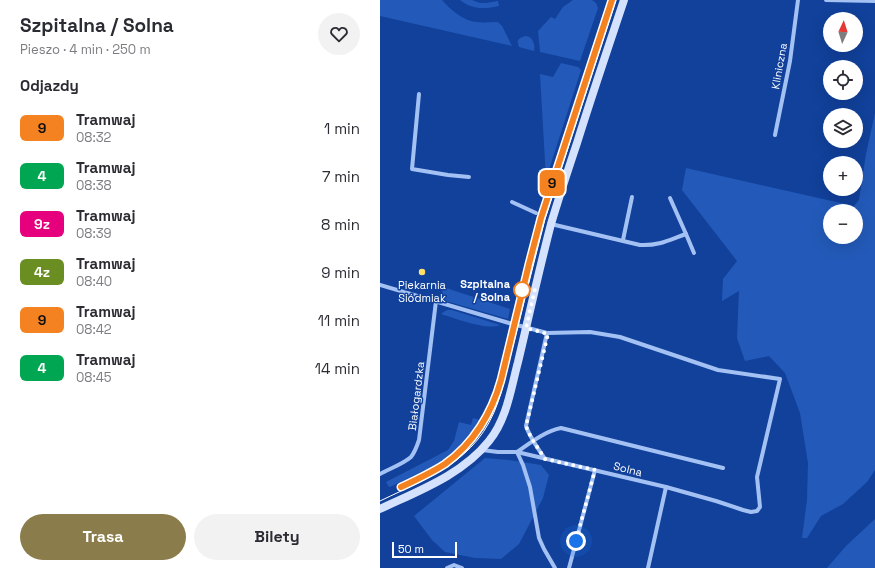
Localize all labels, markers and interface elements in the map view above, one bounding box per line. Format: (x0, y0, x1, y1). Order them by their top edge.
north arrow (823, 12, 863, 52)
map controls (823, 12, 863, 244)
text: Szpitalna / Solna (20, 13, 174, 38)
button: heart (318, 13, 360, 55)
text: Pieszo · 4 min · 250 m (20, 41, 151, 58)
street label: Kliniczna (768, 41, 790, 90)
button: locate (823, 60, 863, 100)
text: Odjazdy (20, 76, 79, 95)
button: layers (823, 108, 863, 148)
text: Tramwaj (76, 110, 136, 129)
text: 9 (38, 119, 46, 137)
text: 1 min (324, 119, 360, 138)
text: 08:32 (76, 129, 111, 146)
button: + (823, 156, 863, 196)
text: Tramwaj (76, 158, 136, 177)
text: 4 (38, 167, 46, 185)
text: 7 min (322, 167, 360, 186)
line badge: 9 (539, 170, 565, 196)
text: 9 (548, 174, 556, 192)
text: 08:38 (76, 177, 112, 194)
button: − (823, 204, 863, 244)
text: Tramwaj (76, 206, 136, 225)
text: 9z (34, 215, 50, 233)
text: 8 min (321, 215, 360, 234)
text: 08:39 (76, 225, 112, 242)
text: Tramwaj (76, 254, 136, 273)
text: 4z (34, 263, 50, 281)
text: 9 min (321, 263, 360, 282)
marker: Piekarnia Siódmiak (417, 267, 427, 277)
text: 08:40 (76, 273, 112, 290)
place label: Szpitalna / Solna (460, 277, 511, 304)
place label: Piekarnia Siódmiak (398, 278, 447, 305)
marker: Szpitalna / Solna (513, 281, 531, 299)
text: Tramwaj (76, 302, 136, 321)
text: 9 (38, 311, 46, 329)
text: 11 min (318, 311, 360, 330)
text: 08:42 (76, 321, 112, 338)
text: Tramwaj (76, 350, 136, 369)
text: 4 (38, 359, 46, 377)
text: 14 min (315, 359, 360, 378)
street label: Białogardzka (405, 360, 427, 431)
text: 08:45 (76, 369, 112, 386)
street label: Solna (612, 459, 645, 479)
button: Trasa (20, 514, 186, 560)
button: Bilety (194, 514, 360, 560)
your location (566, 531, 586, 551)
scale bar (392, 540, 457, 559)
text: 50 m (398, 542, 424, 556)

